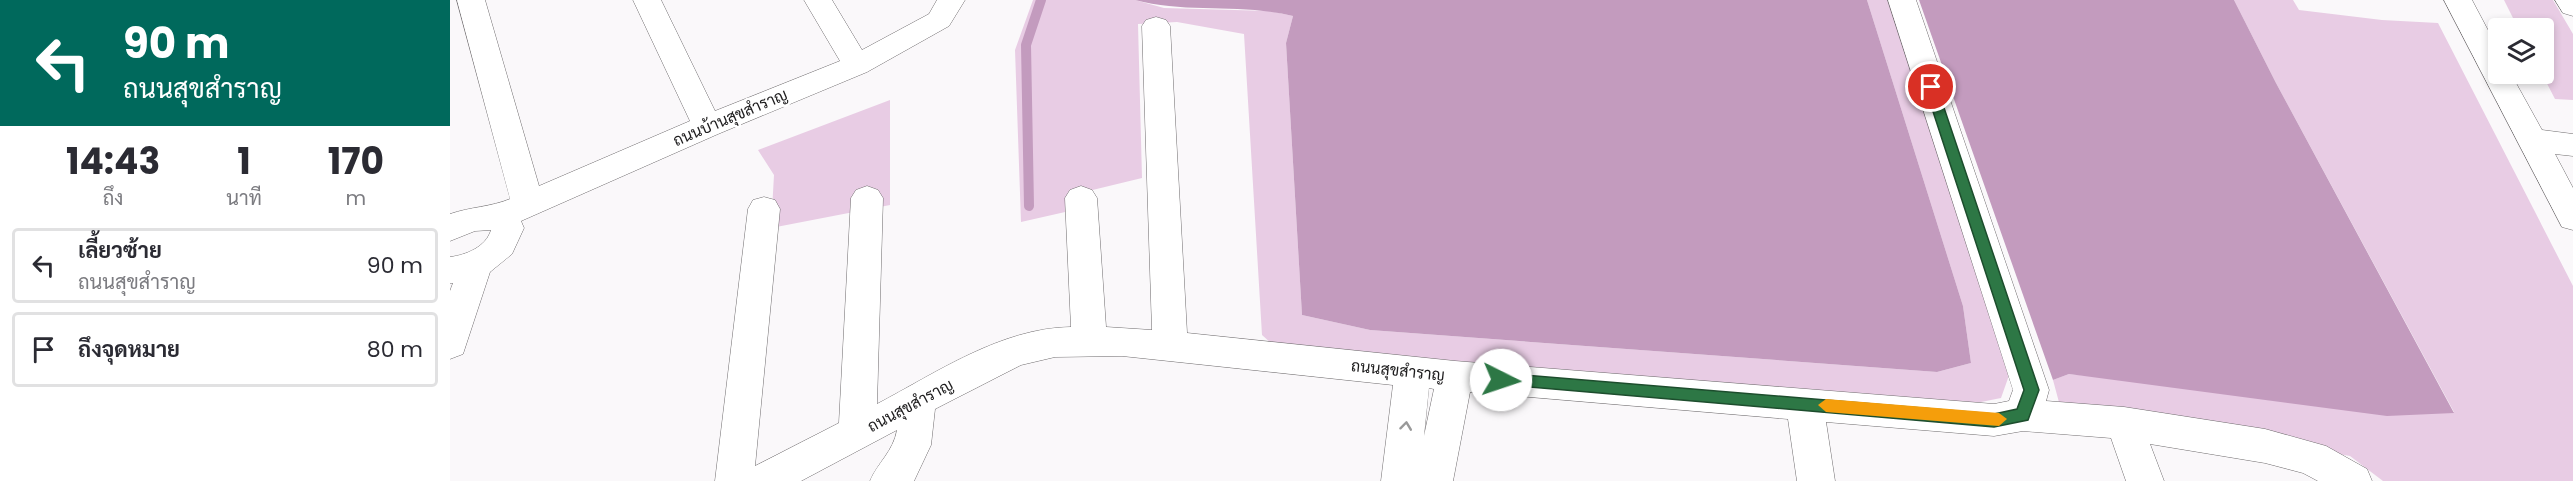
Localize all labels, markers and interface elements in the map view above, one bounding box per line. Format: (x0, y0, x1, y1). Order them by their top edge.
text: 90 m (123, 14, 230, 73)
map controls (2488, 18, 2554, 84)
button: layers (2488, 18, 2554, 84)
icon: left (24, 24, 102, 102)
pin (1905, 61, 1956, 112)
text: ถนนสุขสำราญ (123, 70, 282, 107)
icon: arrive (1914, 70, 1947, 103)
street label: ถนนบ้านสุขสำราญ (669, 83, 791, 152)
text: 14:43 (66, 136, 160, 187)
text: 1 (237, 136, 251, 187)
text: 170 (328, 136, 384, 187)
text: ถึง (103, 184, 123, 212)
text: นาที (226, 184, 262, 212)
text: m (346, 184, 366, 212)
text: เลี้ยวซ้าย (78, 235, 162, 266)
icon: left (27, 249, 60, 282)
text: 90 m (367, 250, 423, 281)
text: ถนนสุขสำราญ (78, 268, 196, 296)
icon: arrive (27, 333, 60, 366)
text: ถึงจุดหมาย (78, 334, 180, 365)
text: 80 m (367, 334, 423, 365)
position arrow (1469, 348, 1533, 412)
street label: ถนนสุขสำราญ (1350, 354, 1446, 387)
street label: ถนนสุขสำราญ (863, 373, 957, 438)
one-way arrow (1399, 422, 1412, 431)

